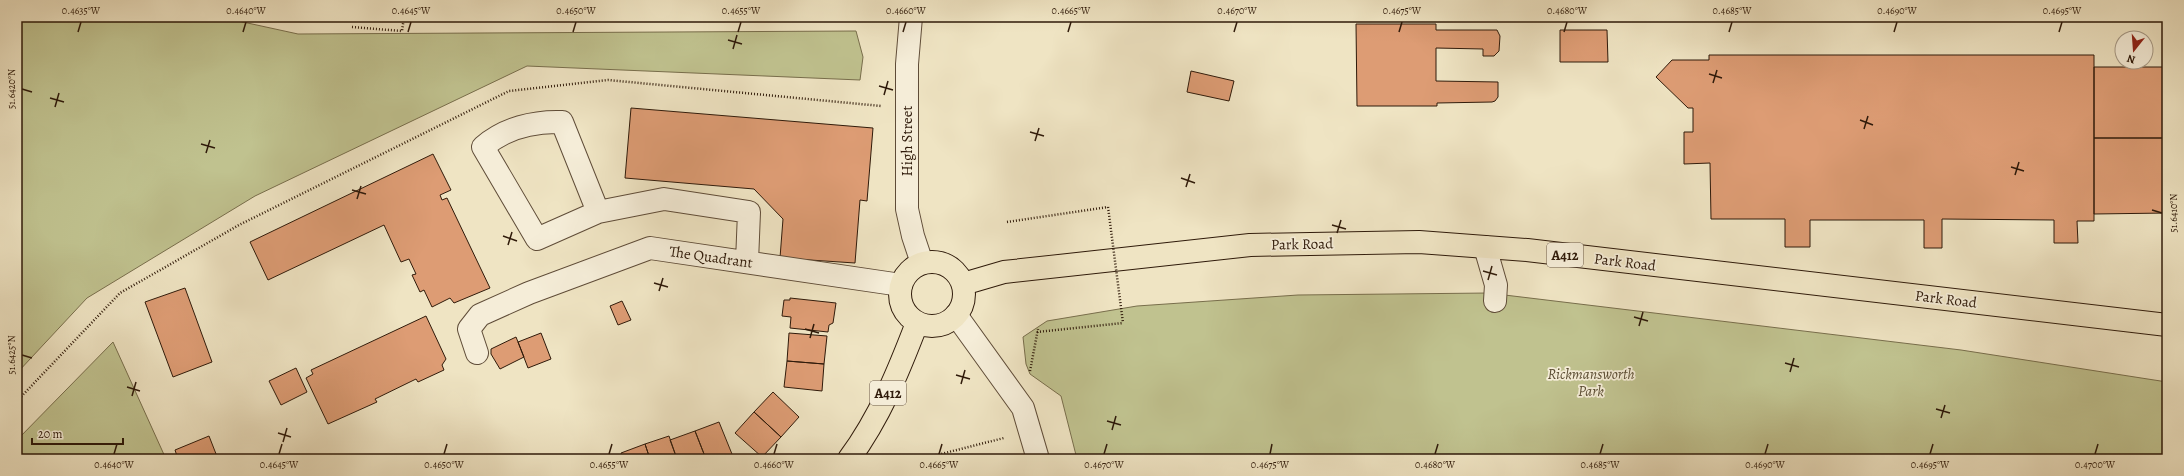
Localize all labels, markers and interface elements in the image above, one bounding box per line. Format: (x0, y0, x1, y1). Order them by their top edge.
text: 0.4635°W (62, 4, 101, 17)
text: 0.4640°W (226, 4, 267, 17)
text: 0.4645°W (392, 4, 431, 17)
text: 0.4650°W (556, 4, 596, 17)
text: 0.4655°W (722, 4, 761, 17)
text: 0.4660°W (886, 4, 927, 17)
text: 0.4665°W (1052, 4, 1091, 17)
text: 0.4670°W (1217, 4, 1257, 17)
text: 0.4675°W (1383, 4, 1422, 17)
text: 0.4680°W (1547, 4, 1588, 17)
text: 0.4685°W (1712, 4, 1752, 17)
text: 0.4690°W (1877, 4, 1918, 17)
text: 0.4695°W (2043, 4, 2082, 17)
north arrow (2114, 30, 2154, 70)
text: N (2125, 51, 2137, 67)
text: 51.6420°N (5, 69, 18, 109)
street label: High Street (897, 106, 917, 176)
text: 51.6410°N (2167, 194, 2180, 232)
street label: Park Road (1271, 233, 1334, 255)
street label: The Quadrant (668, 241, 754, 273)
road number: A412 (1547, 243, 1583, 267)
street label: Park Road (1593, 248, 1658, 276)
street label: Park Road (1914, 285, 1979, 313)
text: 51.6425°N (5, 335, 18, 375)
park label: Rickmansworth Park (1547, 364, 1635, 401)
road number: A412 (870, 381, 906, 405)
scale bar (32, 420, 123, 446)
text: 20 m (38, 426, 62, 442)
text: 0.4640°W (94, 458, 135, 471)
text: 0.4645°W (260, 458, 299, 471)
text: 0.4650°W (424, 458, 464, 471)
text: 0.4655°W (590, 458, 629, 471)
text: 0.4660°W (754, 458, 795, 471)
text: 0.4665°W (920, 458, 959, 471)
text: 0.4670°W (1084, 458, 1124, 471)
text: 0.4675°W (1251, 458, 1290, 471)
text: 0.4680°W (1415, 458, 1456, 471)
text: 0.4685°W (1580, 458, 1620, 471)
text: 0.4690°W (1745, 458, 1786, 471)
text: 0.4695°W (1911, 458, 1950, 471)
text: 0.4700°W (2075, 458, 2116, 471)

